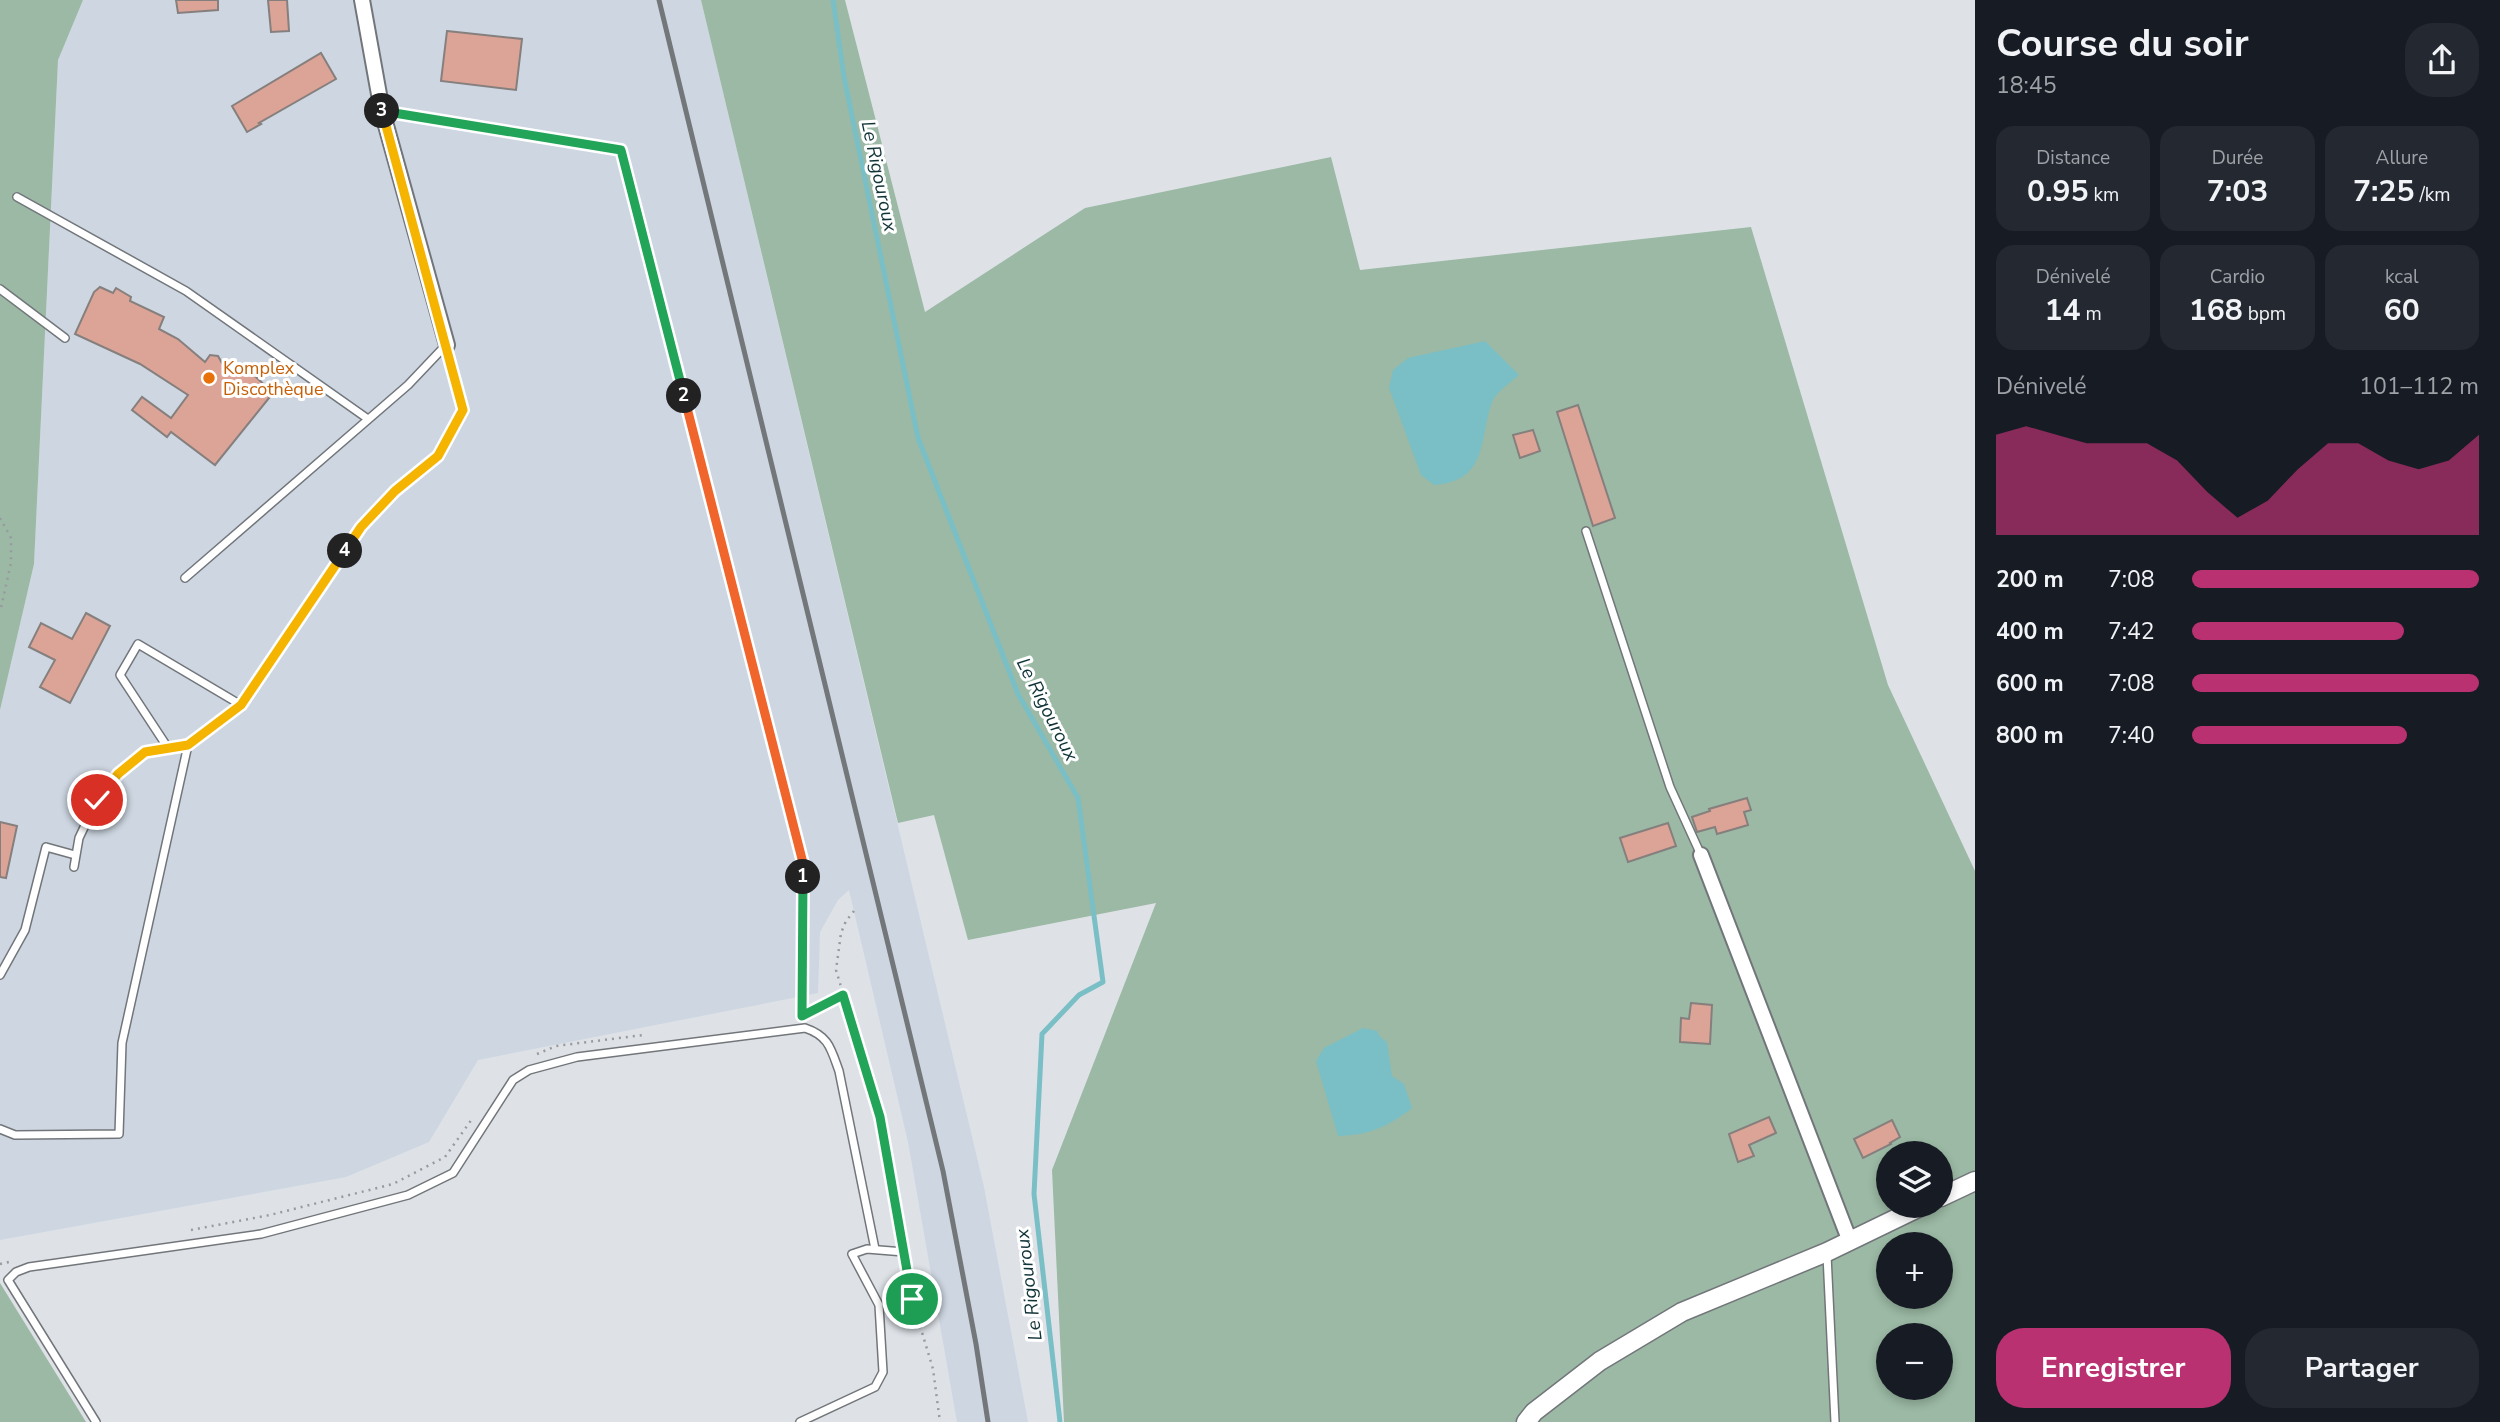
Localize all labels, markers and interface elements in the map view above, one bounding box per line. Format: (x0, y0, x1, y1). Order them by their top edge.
text: Course du soir (1996, 18, 2249, 69)
button: share (2405, 23, 2479, 97)
text: 18:45 (1996, 70, 2056, 101)
pin: 3 (364, 94, 400, 128)
text: 3 (376, 97, 387, 123)
water label: Le Rigouroux (855, 118, 904, 235)
text: Distance (2036, 145, 2110, 171)
text: Durée (2212, 145, 2263, 171)
text: Allure (2376, 145, 2428, 171)
text: 0.95 (2027, 171, 2089, 212)
text: 7:03 (2207, 171, 2268, 212)
text: 7:25 (2353, 171, 2415, 212)
text: km (2089, 182, 2119, 208)
text: /km (2415, 182, 2451, 208)
text: Dénivelé (2036, 264, 2111, 290)
text: Cardio (2210, 264, 2265, 290)
text: kcal (2385, 264, 2419, 290)
text: 14 (2045, 290, 2081, 331)
text: 168 (2189, 290, 2243, 331)
text: 60 (2384, 290, 2420, 331)
text: m (2081, 301, 2102, 327)
text: bpm (2243, 301, 2286, 327)
place label: Komplex Discothèque (223, 356, 324, 401)
marker: Komplex Discothèque (201, 370, 217, 386)
text: Dénivelé (1996, 371, 2087, 402)
text: 101–112 m (2359, 371, 2479, 402)
pin: 2 (666, 378, 702, 414)
text: 2 (678, 382, 689, 408)
pin: 4 (328, 534, 362, 568)
text: 4 (339, 537, 350, 563)
text: 200 m (1996, 564, 2064, 595)
text: 7:08 (2108, 564, 2155, 595)
text: 400 m (1996, 616, 2064, 647)
text: 7:42 (2108, 616, 2155, 647)
water label: Le Rigouroux (1010, 653, 1085, 766)
text: 600 m (1996, 668, 2064, 699)
text: 7:08 (2108, 668, 2155, 699)
text: 800 m (1996, 720, 2064, 751)
text: 7:40 (2108, 720, 2155, 751)
pin (67, 770, 127, 830)
icon: check (78, 781, 116, 819)
pin: 1 (786, 860, 820, 894)
text: 1 (797, 863, 808, 889)
map controls (1876, 1141, 1953, 1400)
button: layers (1876, 1141, 1953, 1218)
water label: Le Rigouroux (1009, 1226, 1049, 1342)
button: + (1876, 1232, 1953, 1309)
pin (882, 1269, 942, 1329)
icon: arrive (893, 1280, 931, 1318)
button: − (1876, 1323, 1953, 1400)
button: Enregistrer (1996, 1328, 2231, 1408)
button: Partager (2245, 1328, 2479, 1408)

